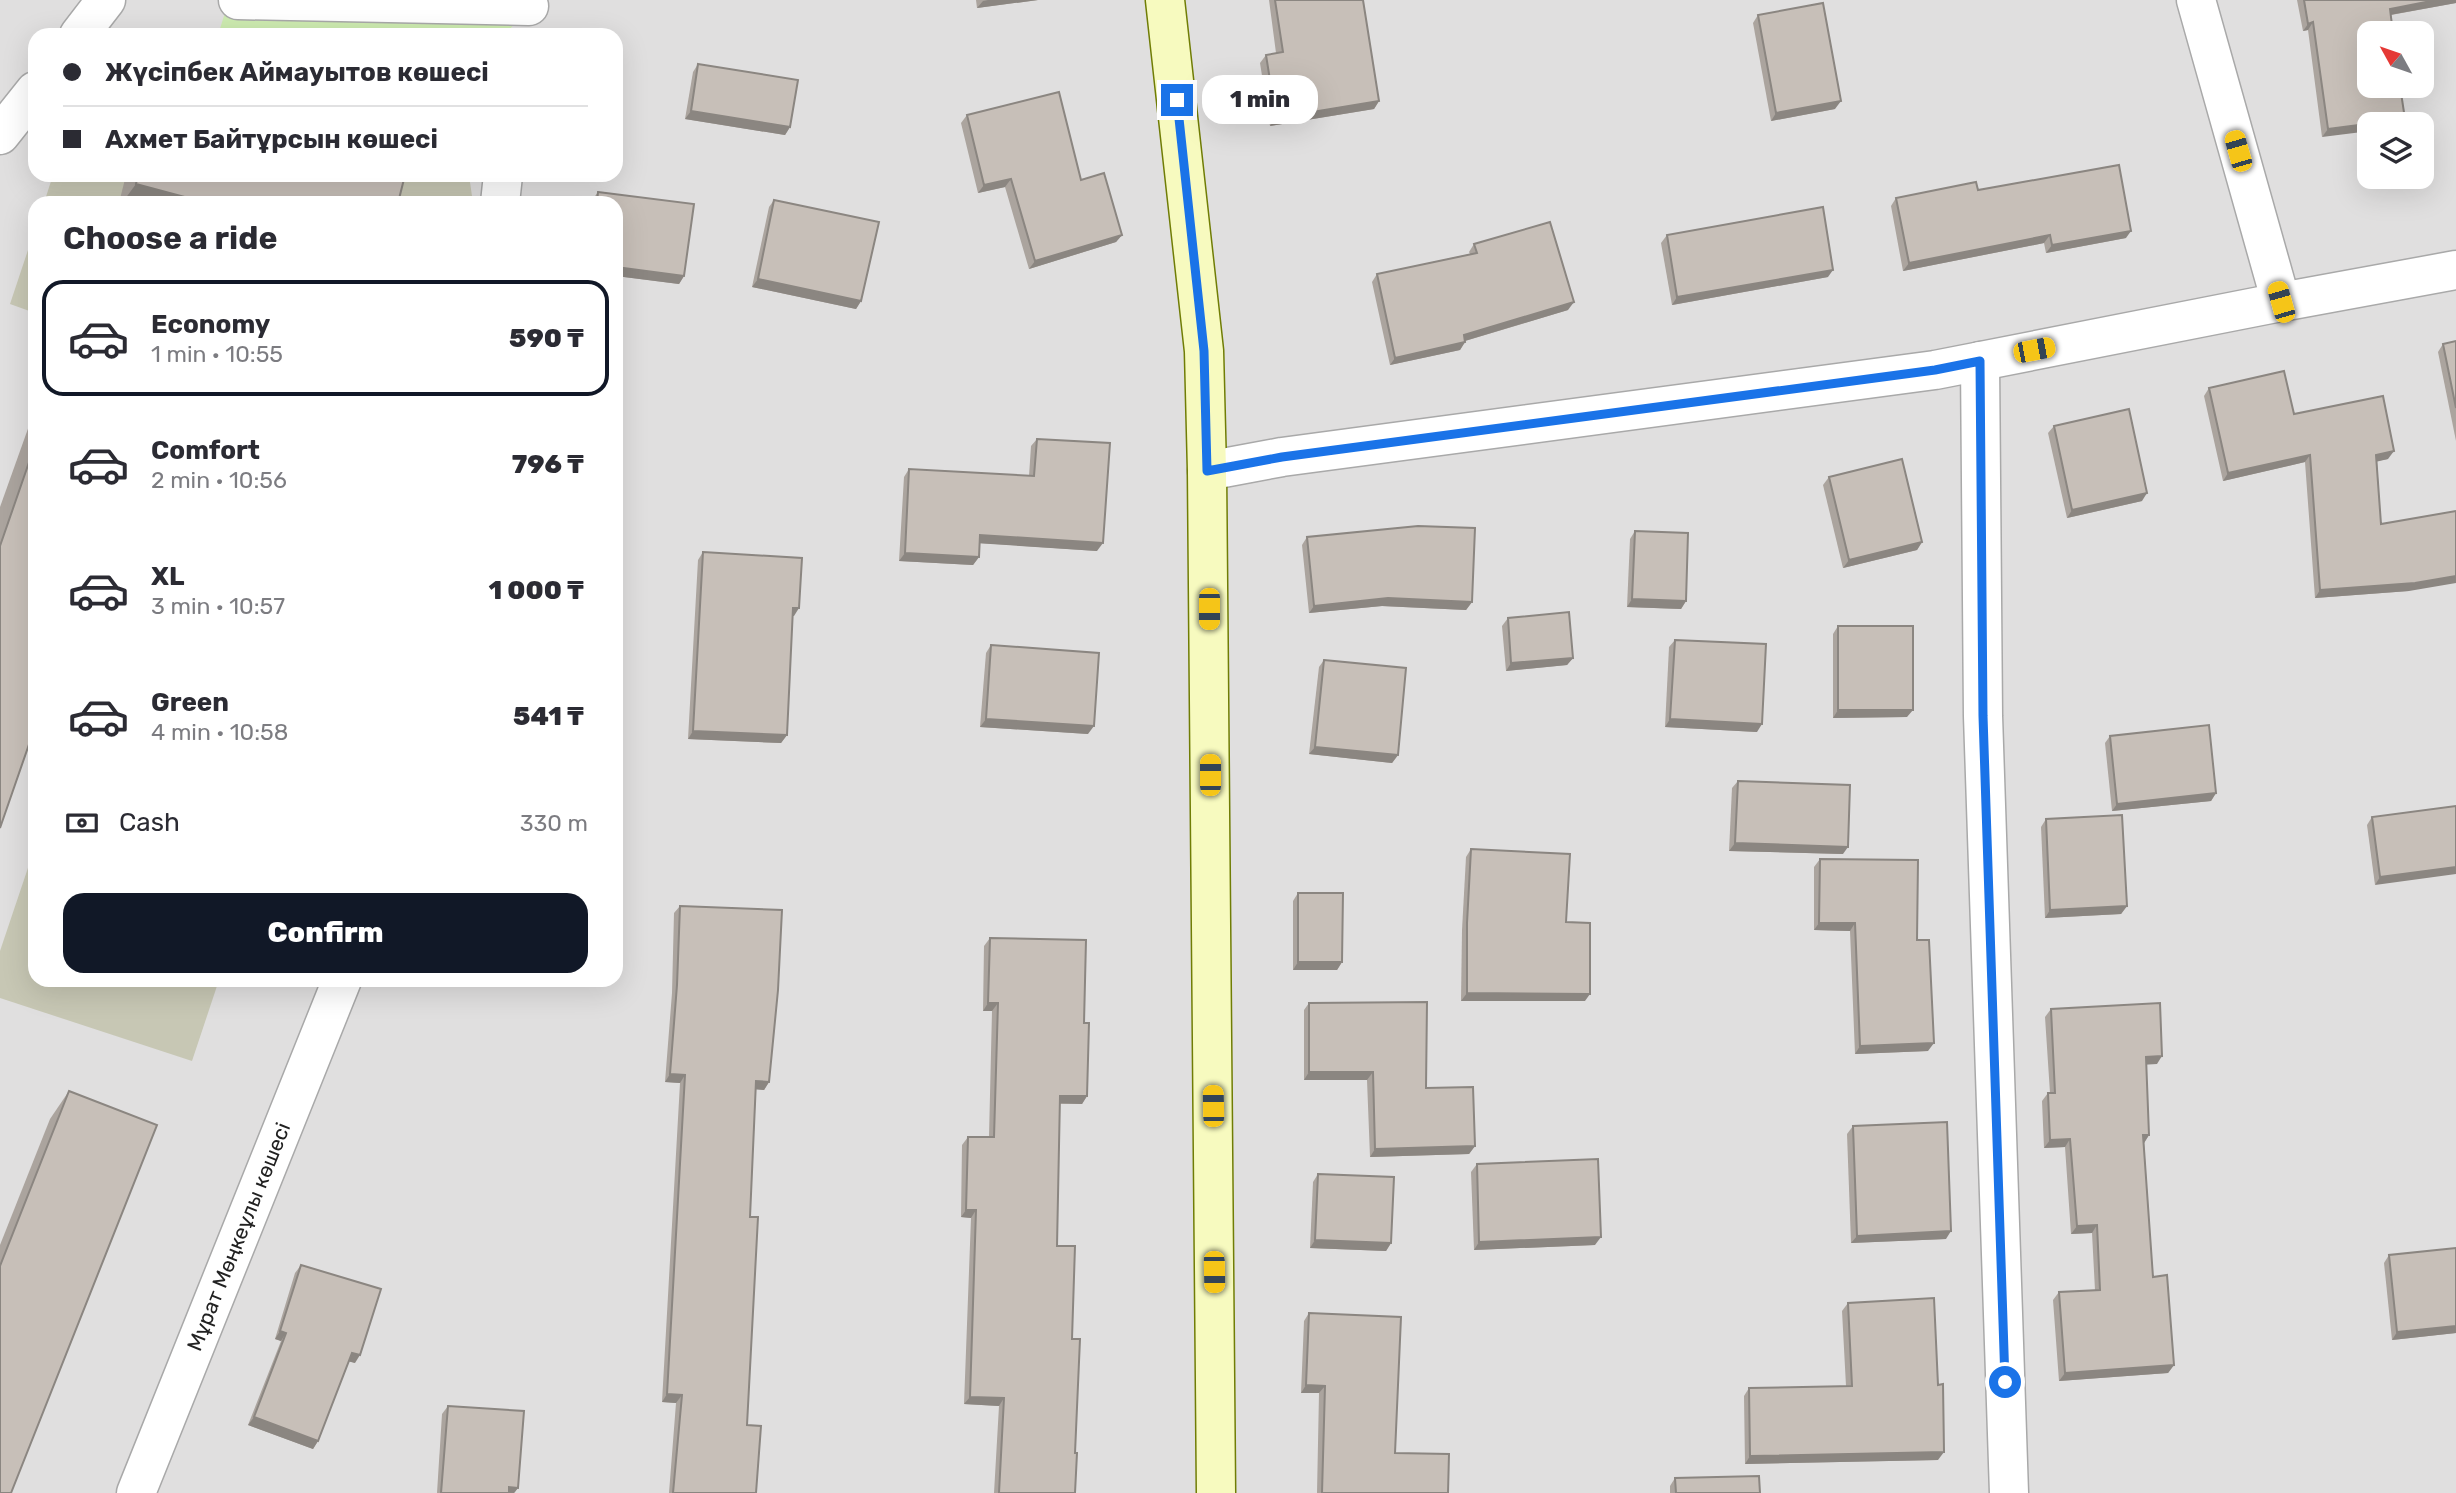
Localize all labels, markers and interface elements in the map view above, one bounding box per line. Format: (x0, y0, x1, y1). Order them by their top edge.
north arrow (2357, 21, 2434, 98)
map controls (2357, 21, 2434, 189)
text: Жүсіпбек Аймауытов көшесі (105, 57, 489, 88)
callout: 1 min (1202, 76, 1317, 124)
route end (1161, 84, 1193, 116)
text: 1 min (1230, 85, 1290, 113)
button: layers (2357, 112, 2434, 189)
text: Ахмет Байтұрсын көшесі (105, 124, 438, 155)
car (2223, 128, 2254, 174)
text: Choose a ride (63, 219, 277, 257)
car (2266, 279, 2297, 325)
icon: car (67, 307, 130, 370)
text: Economy (151, 309, 270, 340)
text: 590 ₸ (509, 323, 584, 354)
car (2012, 336, 2057, 364)
text: 1 min · 10:55 (151, 340, 283, 368)
icon: car (67, 433, 130, 496)
text: Comfort (151, 435, 260, 466)
text: 796 ₸ (512, 449, 584, 480)
text: 2 min · 10:56 (151, 466, 287, 494)
icon: car (67, 559, 130, 622)
text: XL (151, 561, 184, 592)
text: 1 000 ₸ (488, 575, 584, 606)
car (1199, 588, 1220, 630)
text: 3 min · 10:57 (151, 592, 285, 620)
icon: car (67, 685, 130, 748)
text: Green (151, 687, 229, 718)
text: 541 ₸ (513, 701, 584, 732)
text: 4 min · 10:58 (151, 718, 288, 746)
car (1200, 754, 1221, 796)
icon: cash (63, 804, 101, 842)
text: Cash (119, 807, 180, 838)
text: 330 m (520, 809, 588, 837)
button: Confirm (63, 893, 588, 973)
car (1203, 1085, 1224, 1127)
street label: Мұрат Мөңкеұлы көшесі (181, 1119, 295, 1354)
car (1204, 1251, 1225, 1293)
route start (1989, 1366, 2021, 1398)

